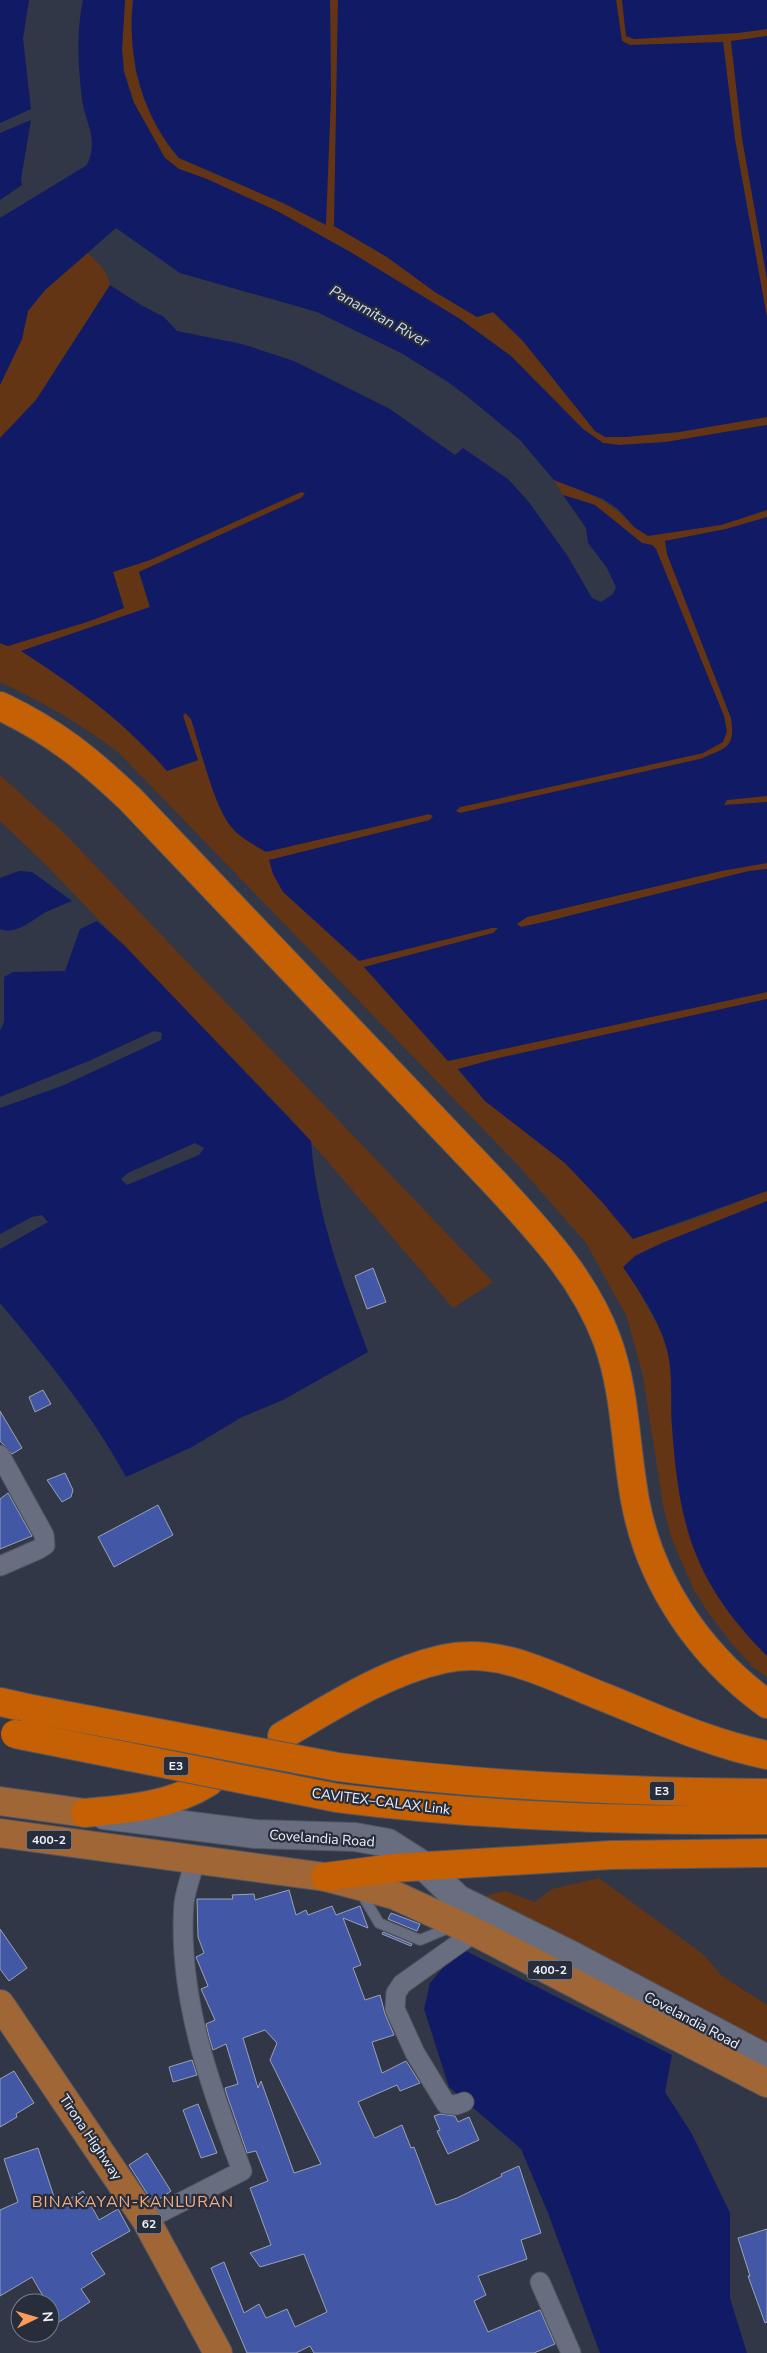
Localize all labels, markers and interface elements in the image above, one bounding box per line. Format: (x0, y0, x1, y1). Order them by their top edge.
water label: Panamitan River (326, 281, 432, 352)
road number: E3 (164, 1756, 188, 1775)
road number: E3 (650, 1782, 674, 1800)
street label: CAVITEX–CALAX Link (311, 1784, 452, 1820)
street label: Covelandia Road (269, 1825, 375, 1852)
road number: 400-2 (27, 1830, 72, 1850)
road number: 400-2 (528, 1960, 572, 1980)
street label: Covelandia Road (641, 1987, 743, 2054)
street label: Tirona Highway (55, 2091, 127, 2185)
district label: BINAKAYAN-KANLURAN (32, 2191, 234, 2213)
road number: 62 (136, 2214, 162, 2234)
north arrow (10, 2293, 60, 2343)
text: N (38, 2311, 57, 2323)

